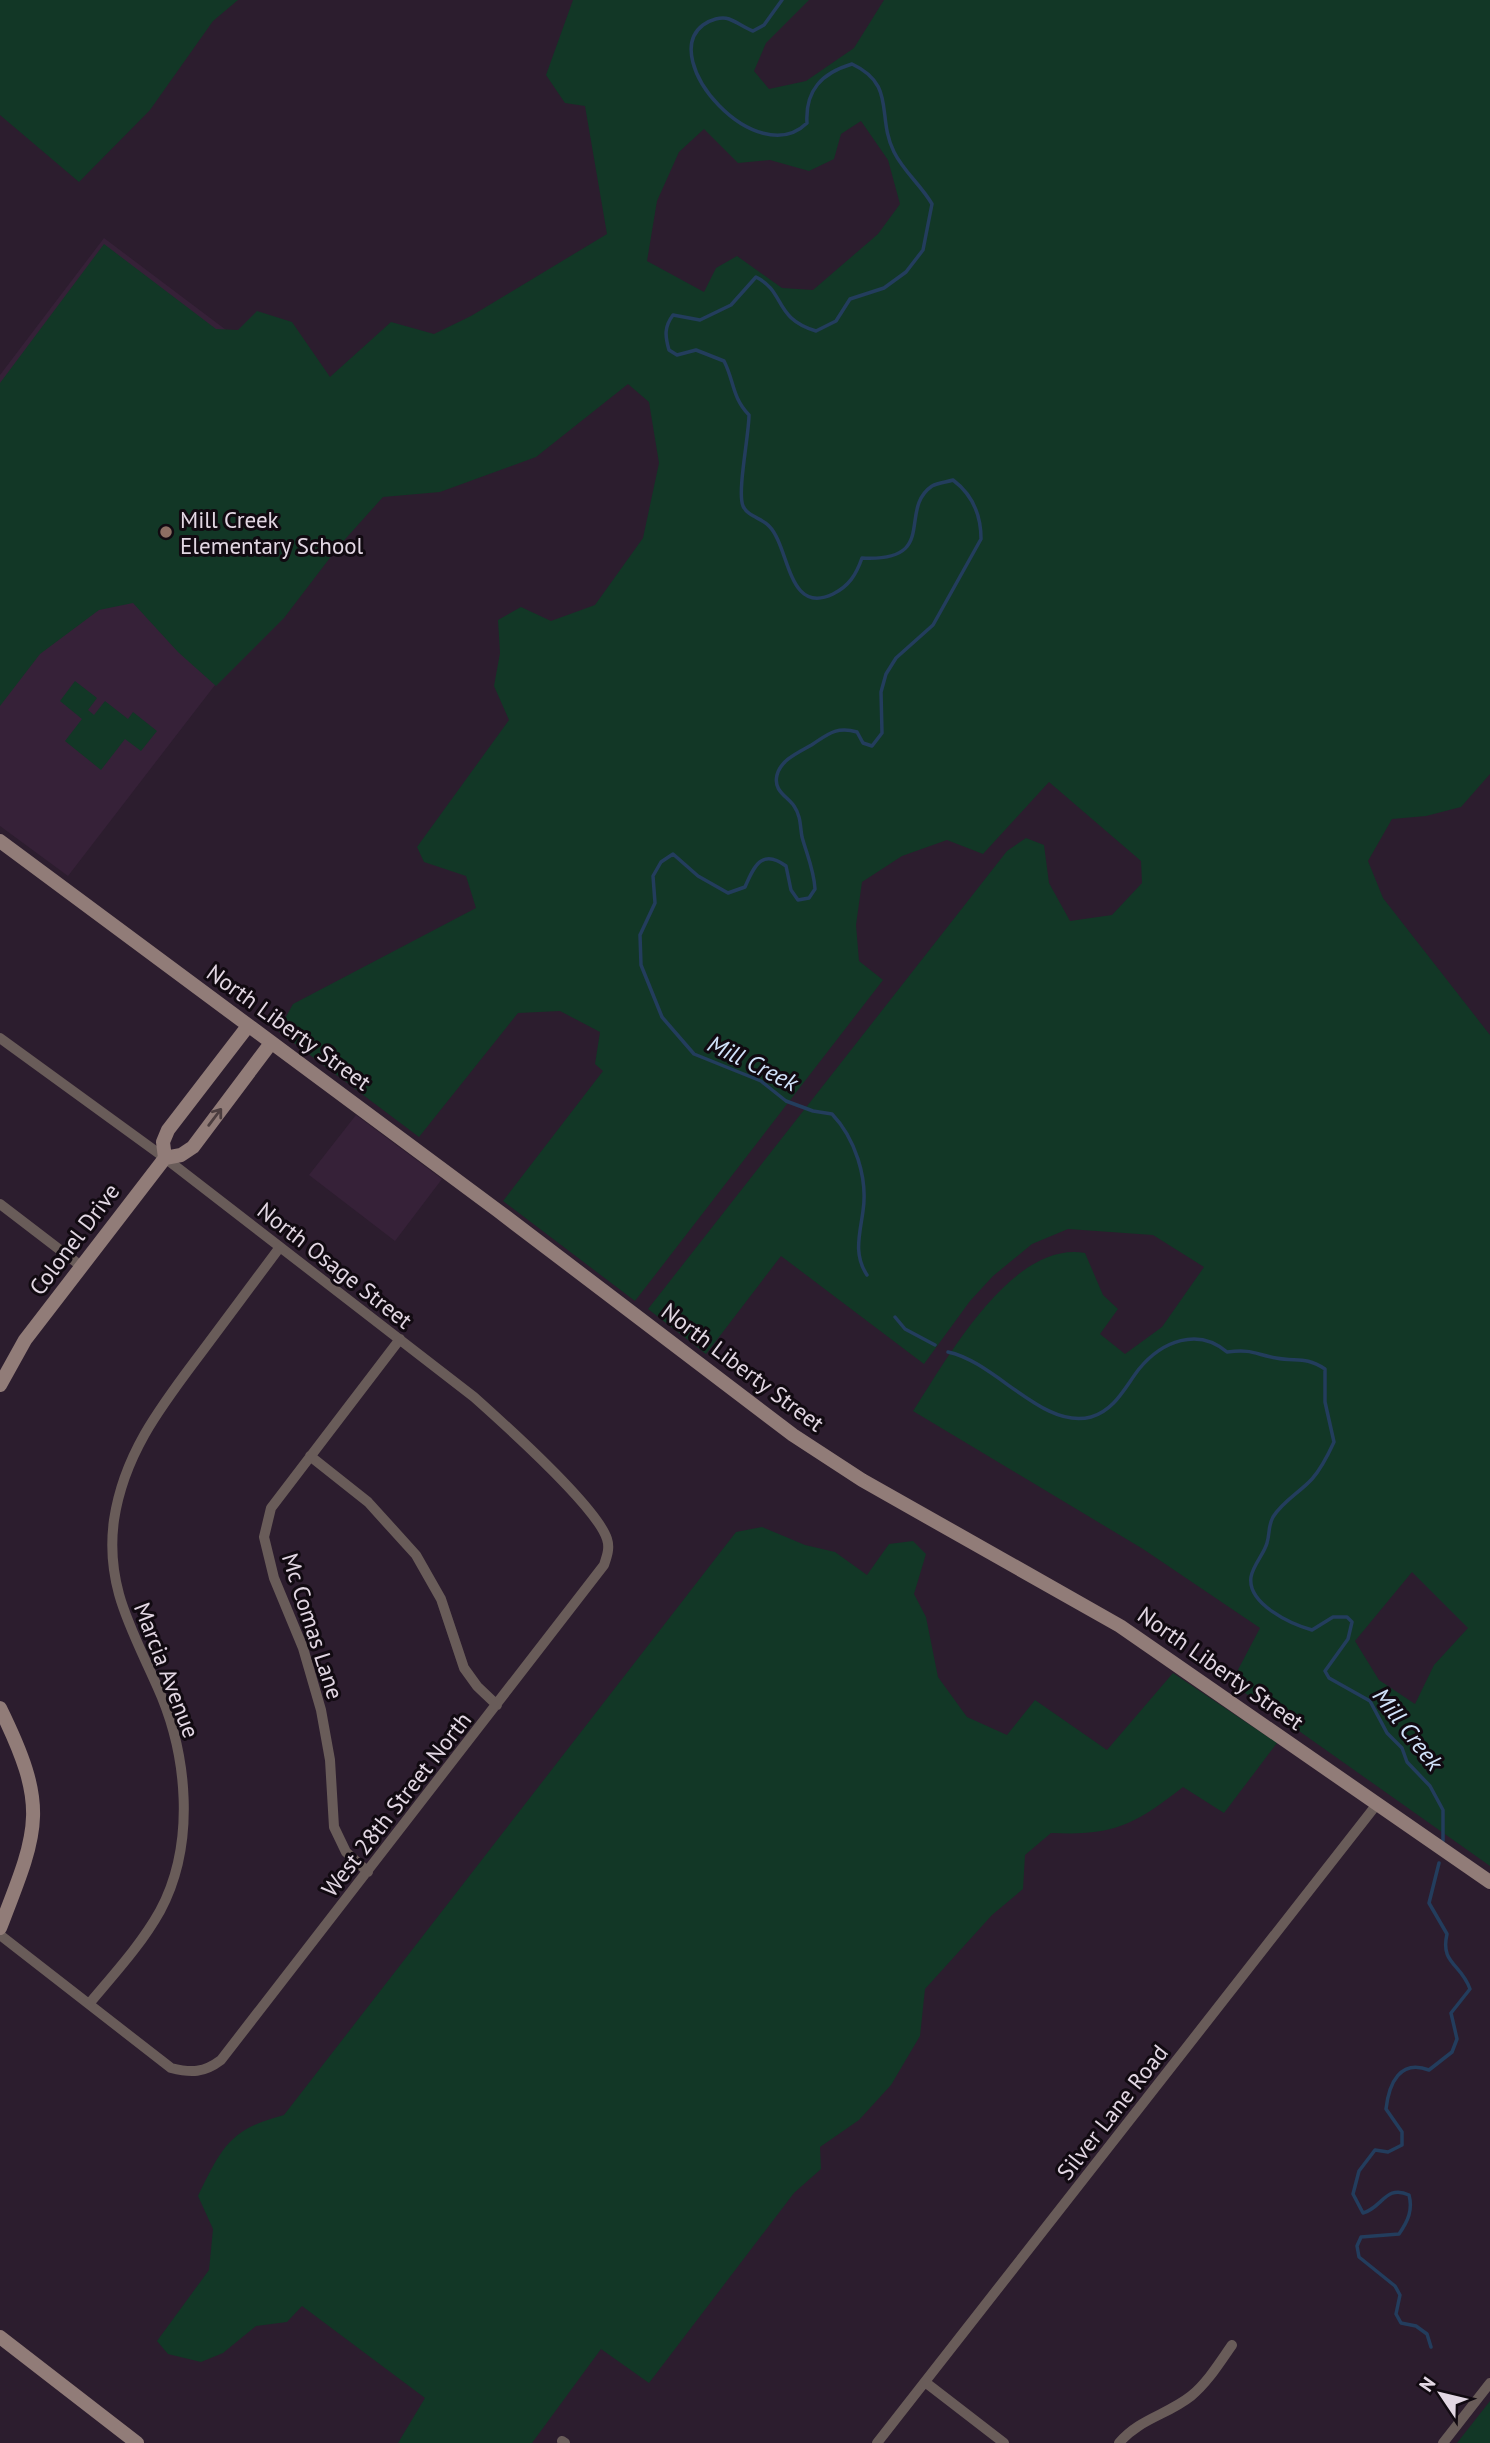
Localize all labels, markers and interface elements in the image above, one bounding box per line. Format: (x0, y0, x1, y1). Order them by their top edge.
place label: Mill Creek Elementary School (180, 505, 364, 560)
marker: Mill Creek Elementary School (158, 524, 174, 540)
street label: North Liberty Street (201, 958, 377, 1096)
water label: Mill Creek (703, 1028, 804, 1099)
one-way arrow (208, 1108, 223, 1127)
street label: Colonel Drive (23, 1177, 125, 1301)
street label: North Osage Street (252, 1196, 418, 1335)
street label: North Liberty Street (656, 1296, 830, 1438)
street label: Mc Comas Lane (276, 1549, 350, 1703)
street label: Marcia Avenue (128, 1598, 206, 1742)
street label: North Liberty Street (1132, 1600, 1310, 1736)
water label: Mill Creek (1366, 1681, 1451, 1778)
street label: West 28th Street North (315, 1706, 477, 1902)
street label: Silver Lane Road (1050, 2039, 1174, 2185)
north arrow (1406, 2359, 1476, 2429)
text: N (1414, 2372, 1440, 2396)

